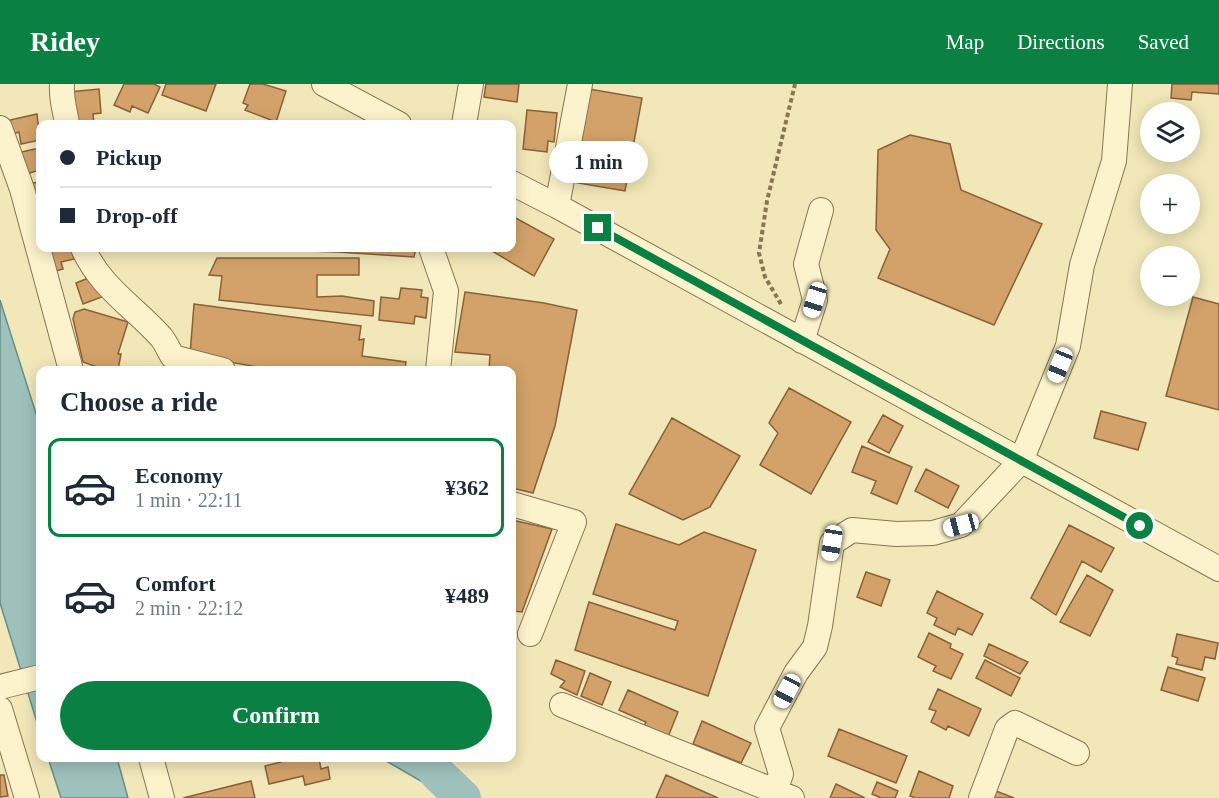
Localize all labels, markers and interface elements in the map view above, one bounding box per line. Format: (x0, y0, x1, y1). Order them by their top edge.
text: Ridey (30, 26, 100, 57)
text: Map (946, 30, 984, 54)
text: Directions (1017, 30, 1105, 54)
text: Saved (1138, 30, 1189, 54)
map controls (1140, 102, 1200, 306)
button: layers (1140, 102, 1200, 162)
callout: 1 min (548, 141, 648, 183)
text: Pickup (96, 145, 162, 170)
text: 1 min (574, 151, 623, 173)
button: + (1140, 174, 1200, 234)
text: Drop-off (96, 203, 177, 228)
route end (584, 214, 611, 241)
button: − (1140, 246, 1200, 306)
car (801, 280, 829, 320)
car (1045, 345, 1075, 385)
text: Choose a ride (60, 387, 218, 417)
icon: car (63, 461, 117, 515)
text: Economy (135, 463, 223, 488)
text: ¥362 (445, 475, 489, 500)
text: 1 min · 22:11 (135, 489, 243, 511)
car (941, 512, 981, 538)
route start (1126, 512, 1153, 539)
car (820, 524, 844, 562)
icon: car (63, 569, 117, 623)
text: Comfort (135, 571, 216, 596)
text: ¥489 (445, 583, 489, 608)
text: 2 min · 22:12 (135, 597, 243, 619)
car (771, 671, 803, 711)
button: Confirm (60, 681, 492, 750)

